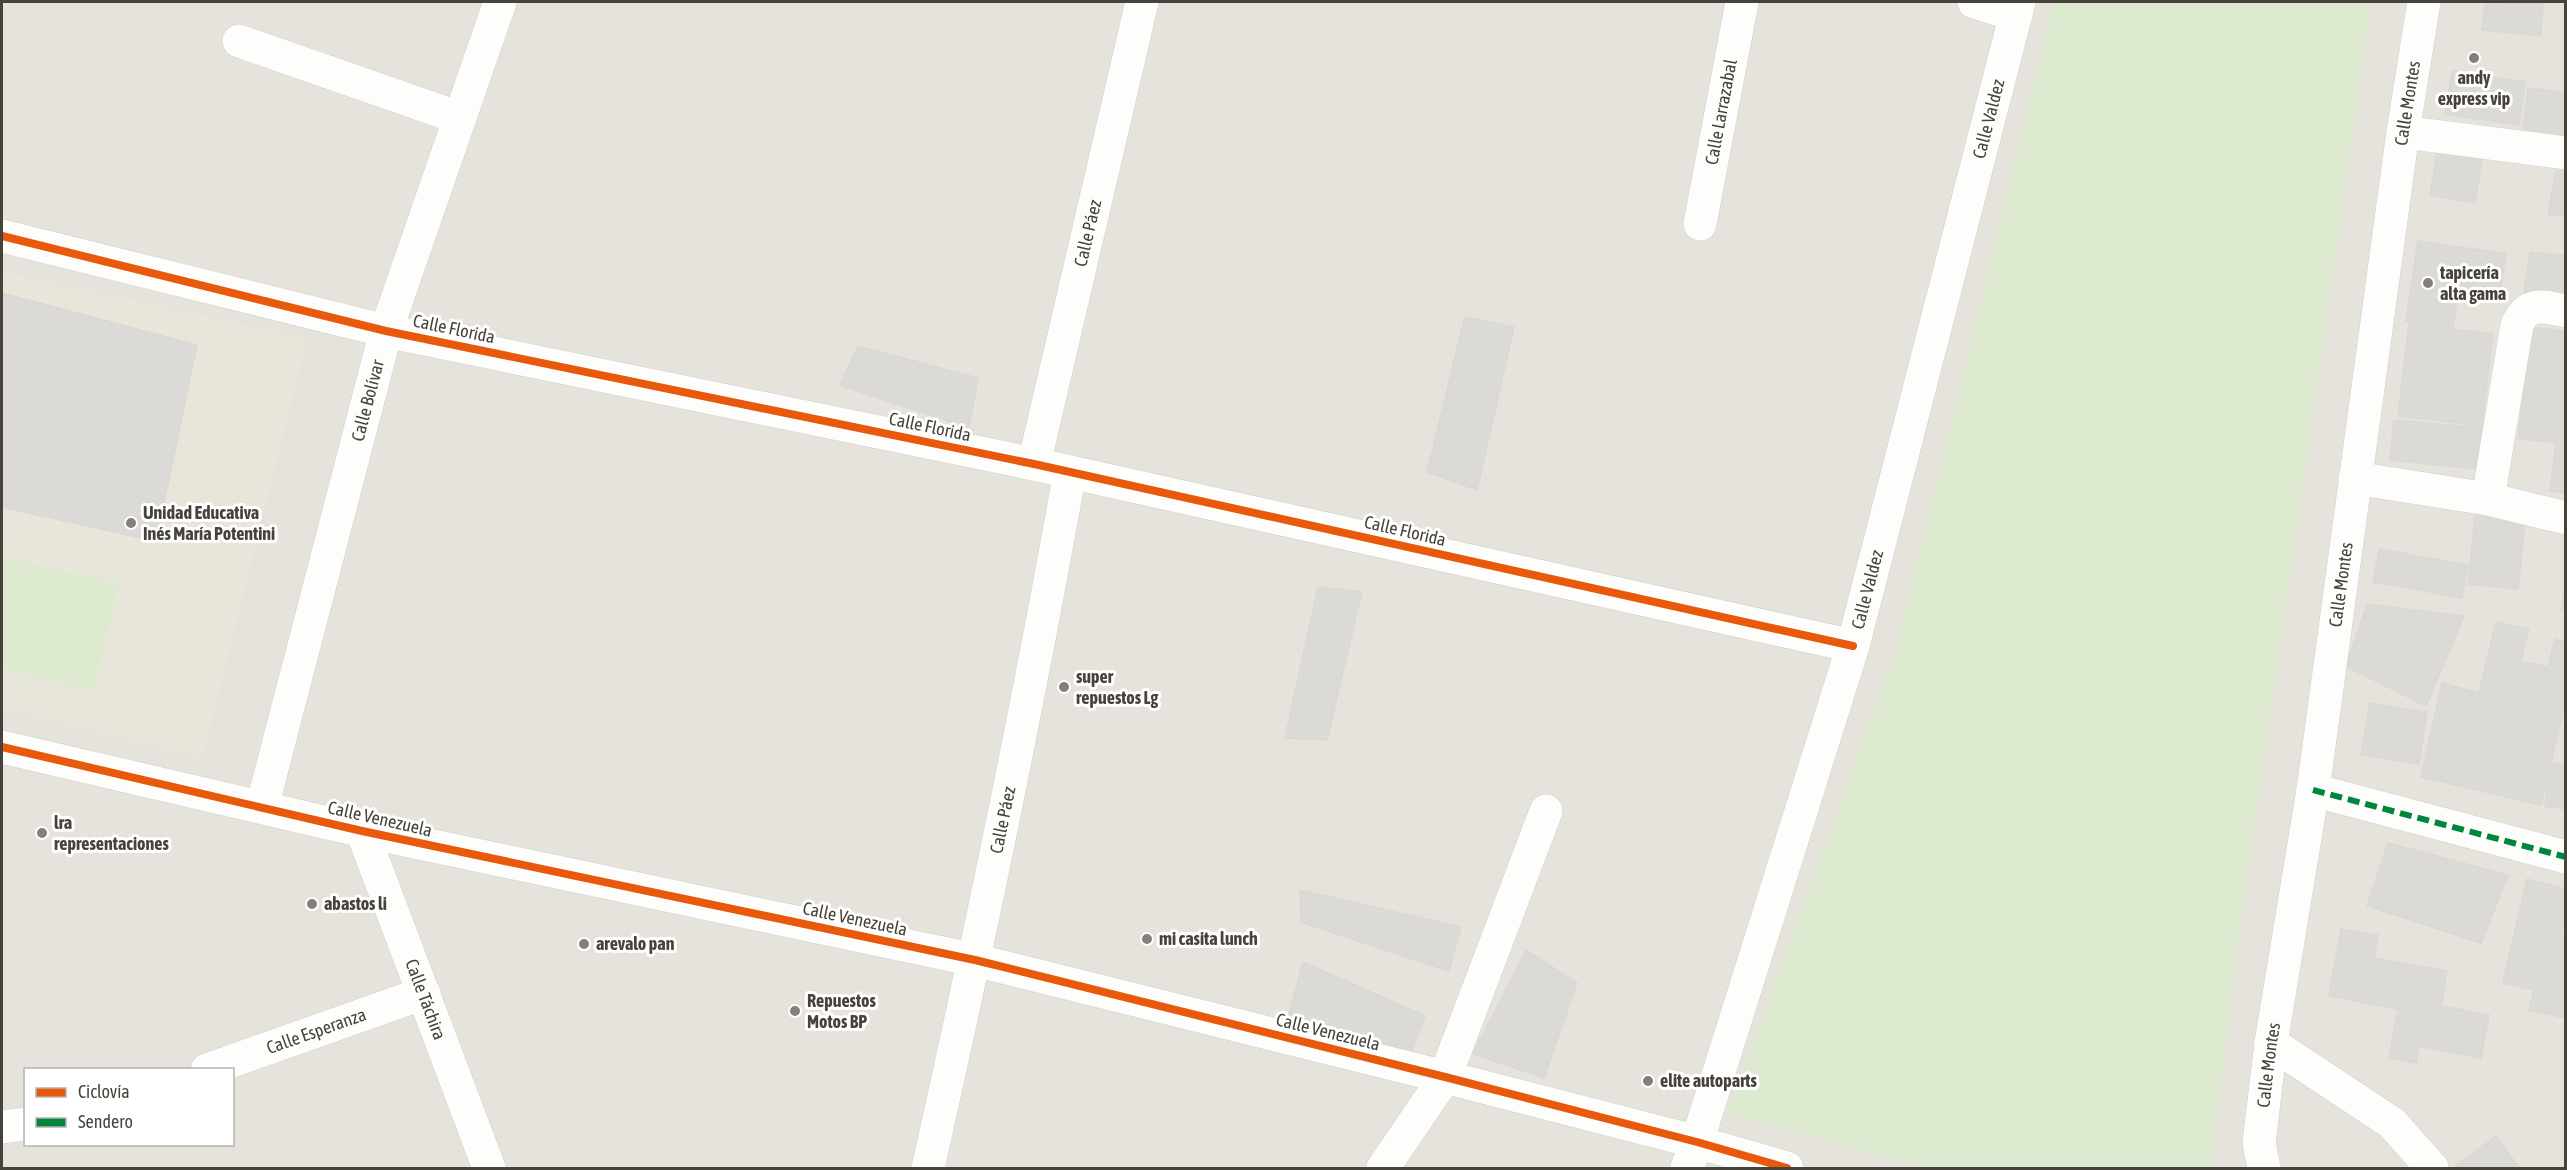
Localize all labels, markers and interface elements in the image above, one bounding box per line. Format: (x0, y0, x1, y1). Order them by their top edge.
marker: andy express vip (2467, 51, 2481, 65)
street label: Calle Larrazabal (1700, 57, 1741, 166)
street label: Calle Montes (2390, 59, 2424, 147)
place label: andy express vip (2438, 67, 2510, 109)
street label: Calle Valdez (1968, 77, 2009, 161)
street label: Calle Páez (1069, 197, 1106, 269)
place label: tapicería alta gama (2439, 262, 2506, 304)
marker: tapicería alta gama (2421, 276, 2435, 290)
street label: Calle Florida (411, 310, 497, 347)
street label: Calle Bolívar (347, 357, 388, 443)
street label: Calle Florida (887, 408, 973, 445)
place label: Unidad Educativa Inés María Potentini (143, 502, 275, 544)
street label: Calle Florida (1362, 511, 1448, 550)
marker: Unidad Educativa Inés María Potentini (124, 516, 138, 530)
street label: Calle Montes (2324, 541, 2357, 628)
street label: Calle Valdez (1847, 547, 1887, 631)
place label: super repuestos Lg (1076, 666, 1158, 708)
marker: super repuestos Lg (1057, 680, 1071, 694)
street label: Calle Páez (985, 784, 1020, 855)
street label: Calle Venezuela (326, 796, 434, 841)
place label: lra representaciones (54, 812, 169, 854)
marker: lra representaciones (35, 826, 49, 840)
place label: abastos li (324, 893, 387, 914)
marker: abastos li (305, 897, 319, 911)
street label: Calle Venezuela (801, 897, 909, 940)
place label: mi casita lunch (1159, 928, 1258, 949)
marker: mi casita lunch (1140, 932, 1154, 946)
place label: arevalo pan (596, 933, 675, 954)
marker: arevalo pan (577, 937, 591, 951)
street label: Calle Táchira (401, 956, 451, 1042)
place label: Repuestos Motos BP (807, 990, 876, 1032)
street label: Calle Esperanza (264, 1003, 369, 1058)
marker: Repuestos Motos BP (788, 1004, 802, 1018)
street label: Calle Venezuela (1274, 1008, 1382, 1055)
street label: Calle Montes (2252, 1021, 2284, 1109)
legend (24, 1068, 234, 1146)
place label: elite autoparts (1660, 1070, 1757, 1091)
marker: elite autoparts (1641, 1074, 1655, 1088)
text: Ciclovía (78, 1081, 130, 1102)
text: Sendero (78, 1111, 133, 1132)

